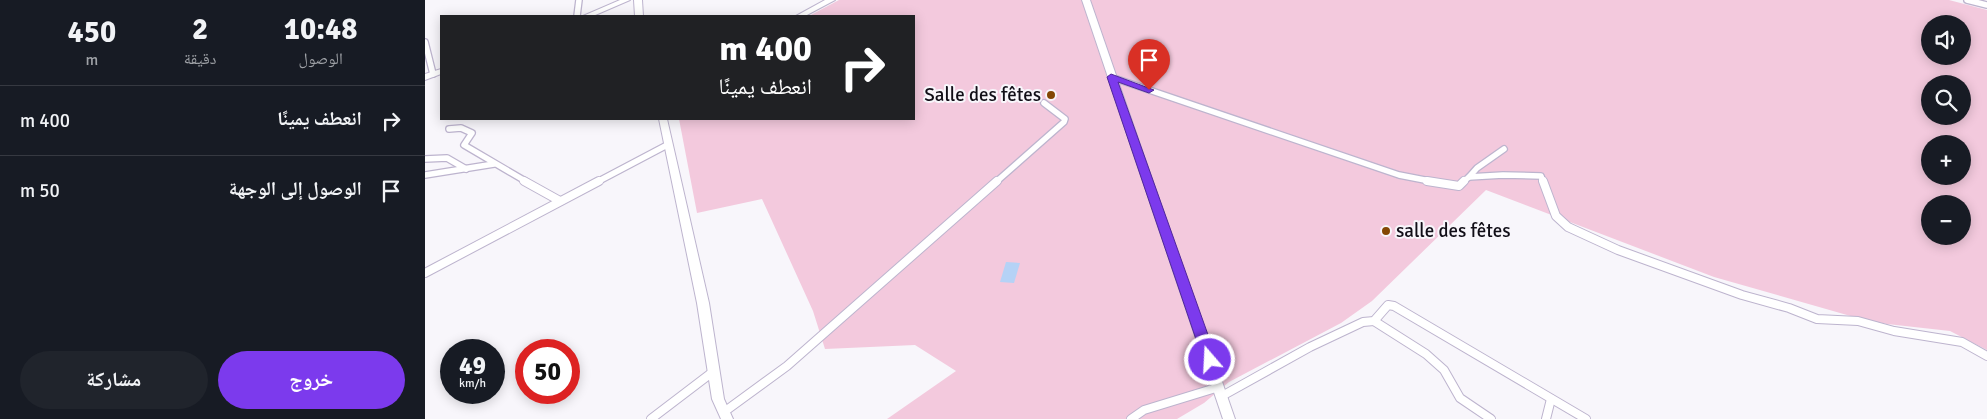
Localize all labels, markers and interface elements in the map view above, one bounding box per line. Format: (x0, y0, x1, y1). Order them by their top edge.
text: 2 (192, 11, 208, 48)
text: 10:48 (284, 11, 357, 48)
text: 450 (68, 14, 116, 51)
map controls (1921, 15, 1971, 245)
button: sound (1921, 15, 1971, 65)
text: 400 m (719, 27, 812, 70)
icon: right (830, 35, 895, 100)
pin (1128, 39, 1170, 90)
icon: arrive (1135, 46, 1163, 74)
text: دقيقة (184, 49, 216, 69)
text: الوصول (298, 49, 343, 69)
text: m (86, 50, 98, 70)
text: انعطف يمينًا (718, 73, 812, 100)
button: search (1921, 75, 1971, 125)
place label: Salle des fêtes (924, 83, 1041, 107)
marker: Salle des fêtes (1045, 89, 1057, 101)
text: انعطف يمينًا (277, 107, 362, 131)
icon: right (377, 107, 405, 135)
text: 400 m (20, 109, 70, 133)
button: + (1921, 135, 1971, 185)
text: الوصول إلى الوجهة (229, 177, 362, 201)
icon: arrive (377, 177, 405, 205)
text: 50 m (20, 179, 60, 203)
button: − (1921, 195, 1971, 245)
place label: salle des fêtes (1396, 219, 1510, 243)
marker: salle des fêtes (1380, 225, 1392, 237)
position arrow (1183, 333, 1235, 385)
speed limit sign: 50 (515, 339, 580, 404)
text: 49 (459, 350, 486, 381)
button: مشاركة (20, 351, 208, 409)
button: خروج (218, 351, 405, 409)
text: km/h (459, 376, 486, 391)

